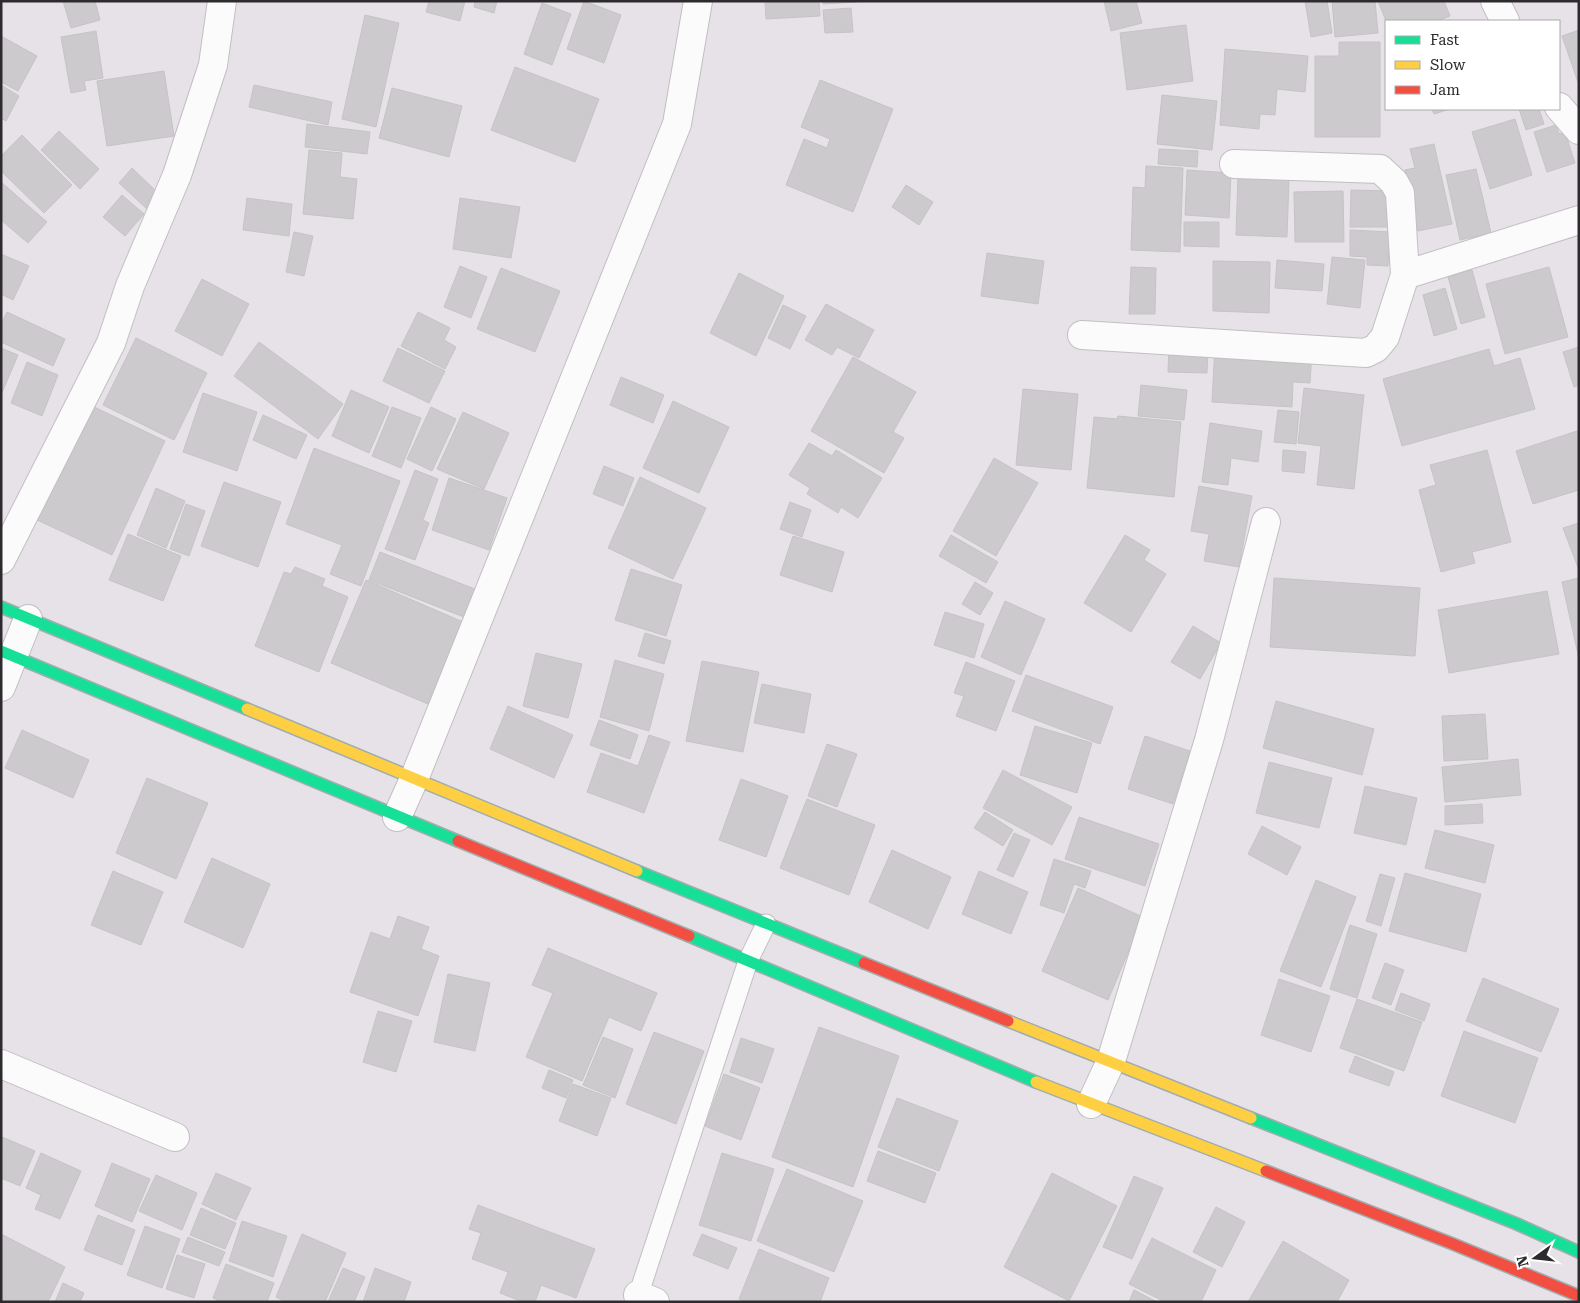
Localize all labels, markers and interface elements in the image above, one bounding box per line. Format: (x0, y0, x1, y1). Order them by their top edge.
legend (1385, 20, 1560, 110)
text: Fast (1430, 31, 1460, 49)
text: Slow (1430, 56, 1466, 74)
text: Jam (1430, 81, 1460, 99)
north arrow (1510, 1233, 1560, 1283)
text: N (1513, 1254, 1532, 1269)

